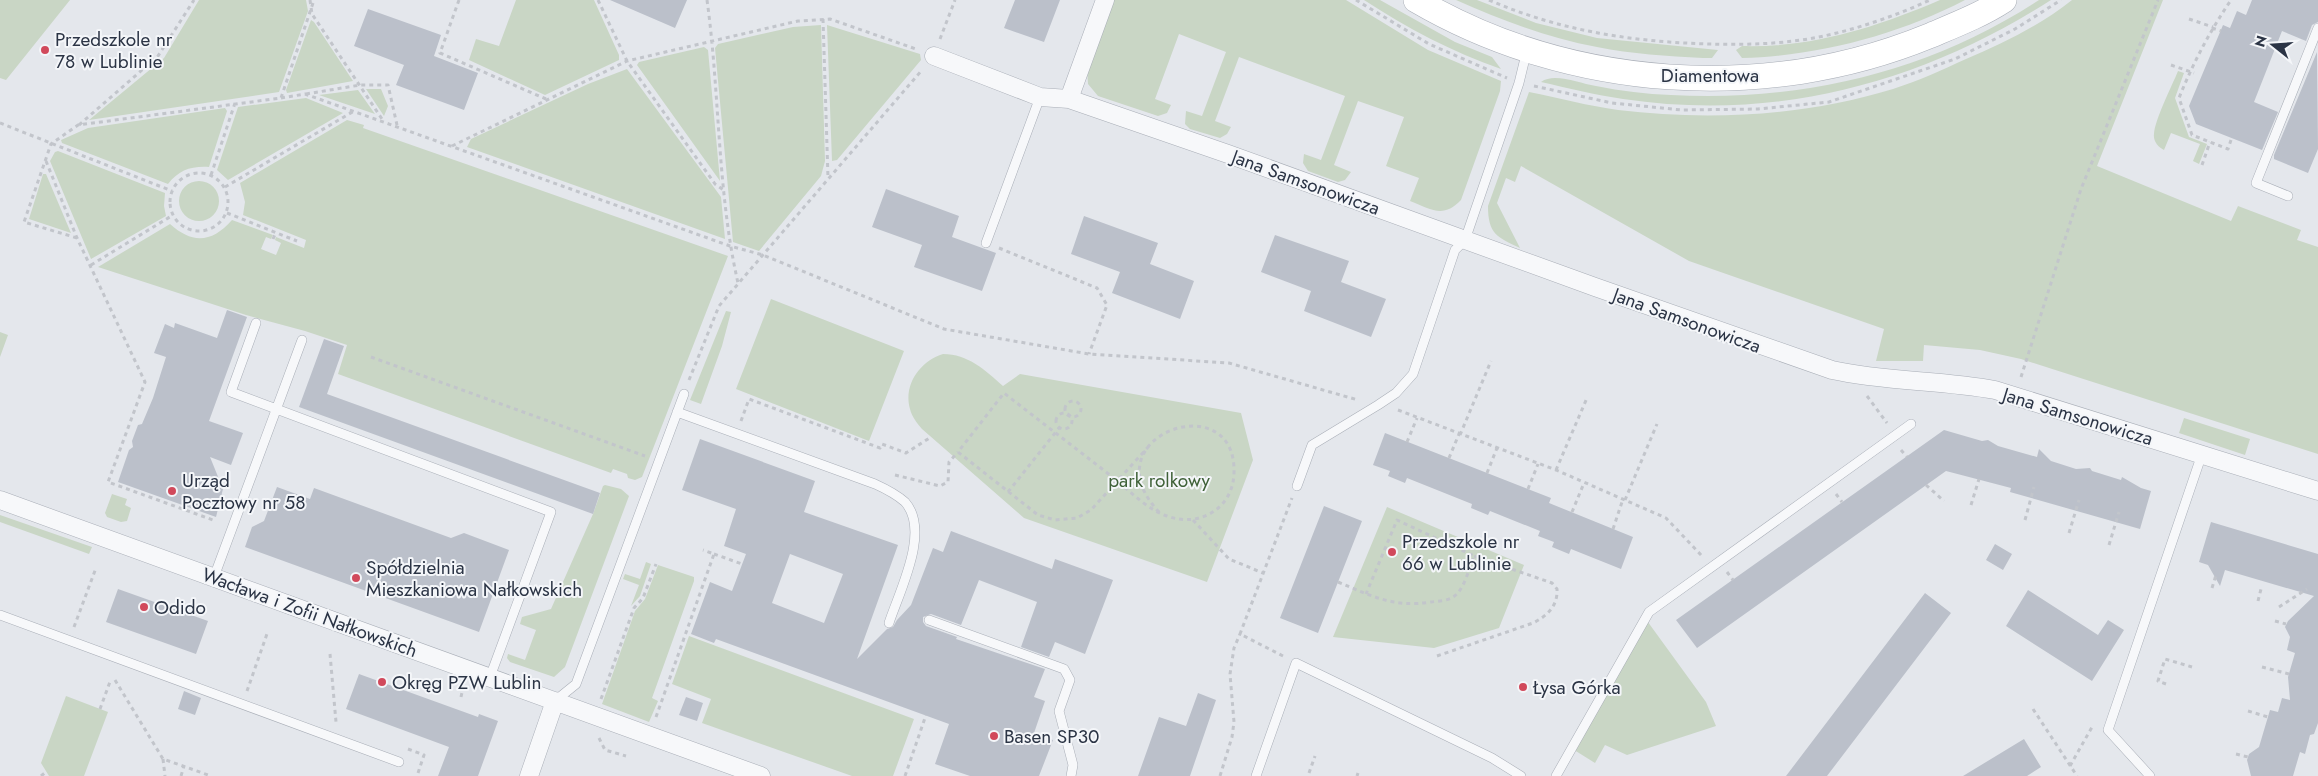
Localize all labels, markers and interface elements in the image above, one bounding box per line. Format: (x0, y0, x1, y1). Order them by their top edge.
north arrow (2248, 20, 2298, 70)
place label: Przedszkole nr 78 w Lublinie (55, 26, 173, 75)
text: N (2249, 33, 2272, 49)
marker: Przedszkole nr 78 w Lublinie (39, 44, 51, 56)
street label: Diamentowa (1661, 62, 1759, 89)
street label: Jana Samsonowicza (1225, 142, 1384, 222)
street label: Jana Samsonowicza (1606, 280, 1765, 360)
street label: Jana Samsonowicza (1997, 380, 2156, 452)
place label: Urząd Pocztowy nr 58 (182, 467, 306, 516)
park label: park rolkowy (1108, 467, 1210, 494)
marker: Urząd Pocztowy nr 58 (166, 485, 178, 497)
place label: Przedszkole nr 66 w Lublinie (1402, 528, 1520, 577)
marker: Przedszkole nr 66 w Lublinie (1386, 546, 1398, 558)
place label: Spółdzielnia Mieszkaniowa Nałkowskich (366, 554, 582, 603)
street label: Wacława i Zofii Nałkowskich (198, 561, 421, 664)
marker: Spółdzielnia Mieszkaniowa Nałkowskich (350, 572, 362, 584)
place label: Odido (154, 594, 206, 621)
marker: Odido (138, 601, 150, 613)
place label: Okręg PZW Lublin (392, 669, 541, 696)
place label: Łysa Górka (1532, 674, 1621, 701)
marker: Okręg PZW Lublin (376, 676, 388, 688)
marker: Łysa Górka (1517, 681, 1529, 693)
place label: Basen SP30 (1004, 723, 1099, 750)
marker: Basen SP30 (988, 730, 1000, 742)

